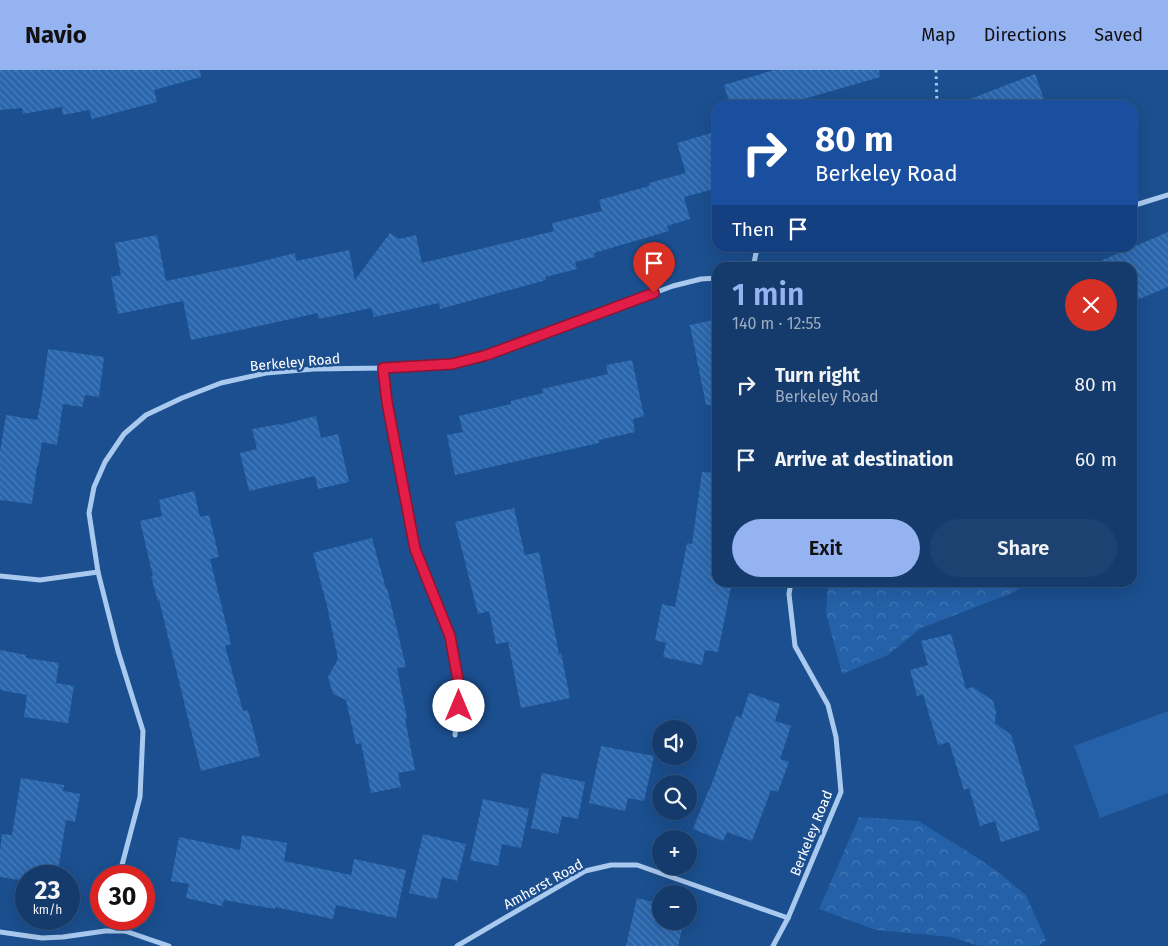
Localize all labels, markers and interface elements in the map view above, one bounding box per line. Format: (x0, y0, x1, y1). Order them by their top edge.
text: Navio (25, 21, 87, 49)
text: Map (921, 24, 956, 46)
text: Directions (984, 24, 1066, 46)
text: Saved (1094, 24, 1143, 46)
text: 80 m (815, 118, 894, 160)
icon: right (732, 120, 797, 185)
text: Berkeley Road (815, 160, 958, 187)
icon: arrive (784, 215, 812, 243)
text: Then (732, 218, 774, 241)
pin (633, 242, 675, 293)
icon: arrive (640, 249, 668, 277)
text: 1 min (732, 277, 804, 313)
button: close (1065, 279, 1117, 331)
text: 140 m · 12:55 (732, 314, 821, 333)
street label: Berkeley Road (249, 350, 341, 375)
text: Turn right (775, 364, 860, 387)
icon: right (732, 371, 760, 399)
text: 80 m (1075, 373, 1117, 396)
text: Berkeley Road (775, 387, 879, 406)
icon: arrive (732, 446, 760, 474)
text: Arrive at destination (775, 448, 954, 471)
text: 60 m (1075, 448, 1117, 471)
button: Exit (732, 519, 920, 577)
button: Share (930, 519, 1117, 577)
position arrow (432, 679, 484, 731)
map controls (652, 720, 697, 930)
button: sound (652, 720, 697, 765)
button: search (652, 775, 697, 820)
street label: Berkeley Road (787, 788, 836, 878)
button: + (652, 830, 697, 875)
street label: Amherst Road (500, 856, 586, 913)
speed limit sign: 30 (90, 865, 155, 930)
text: 23 (35, 876, 60, 906)
button: − (652, 885, 697, 930)
text: km/h (33, 903, 62, 917)

